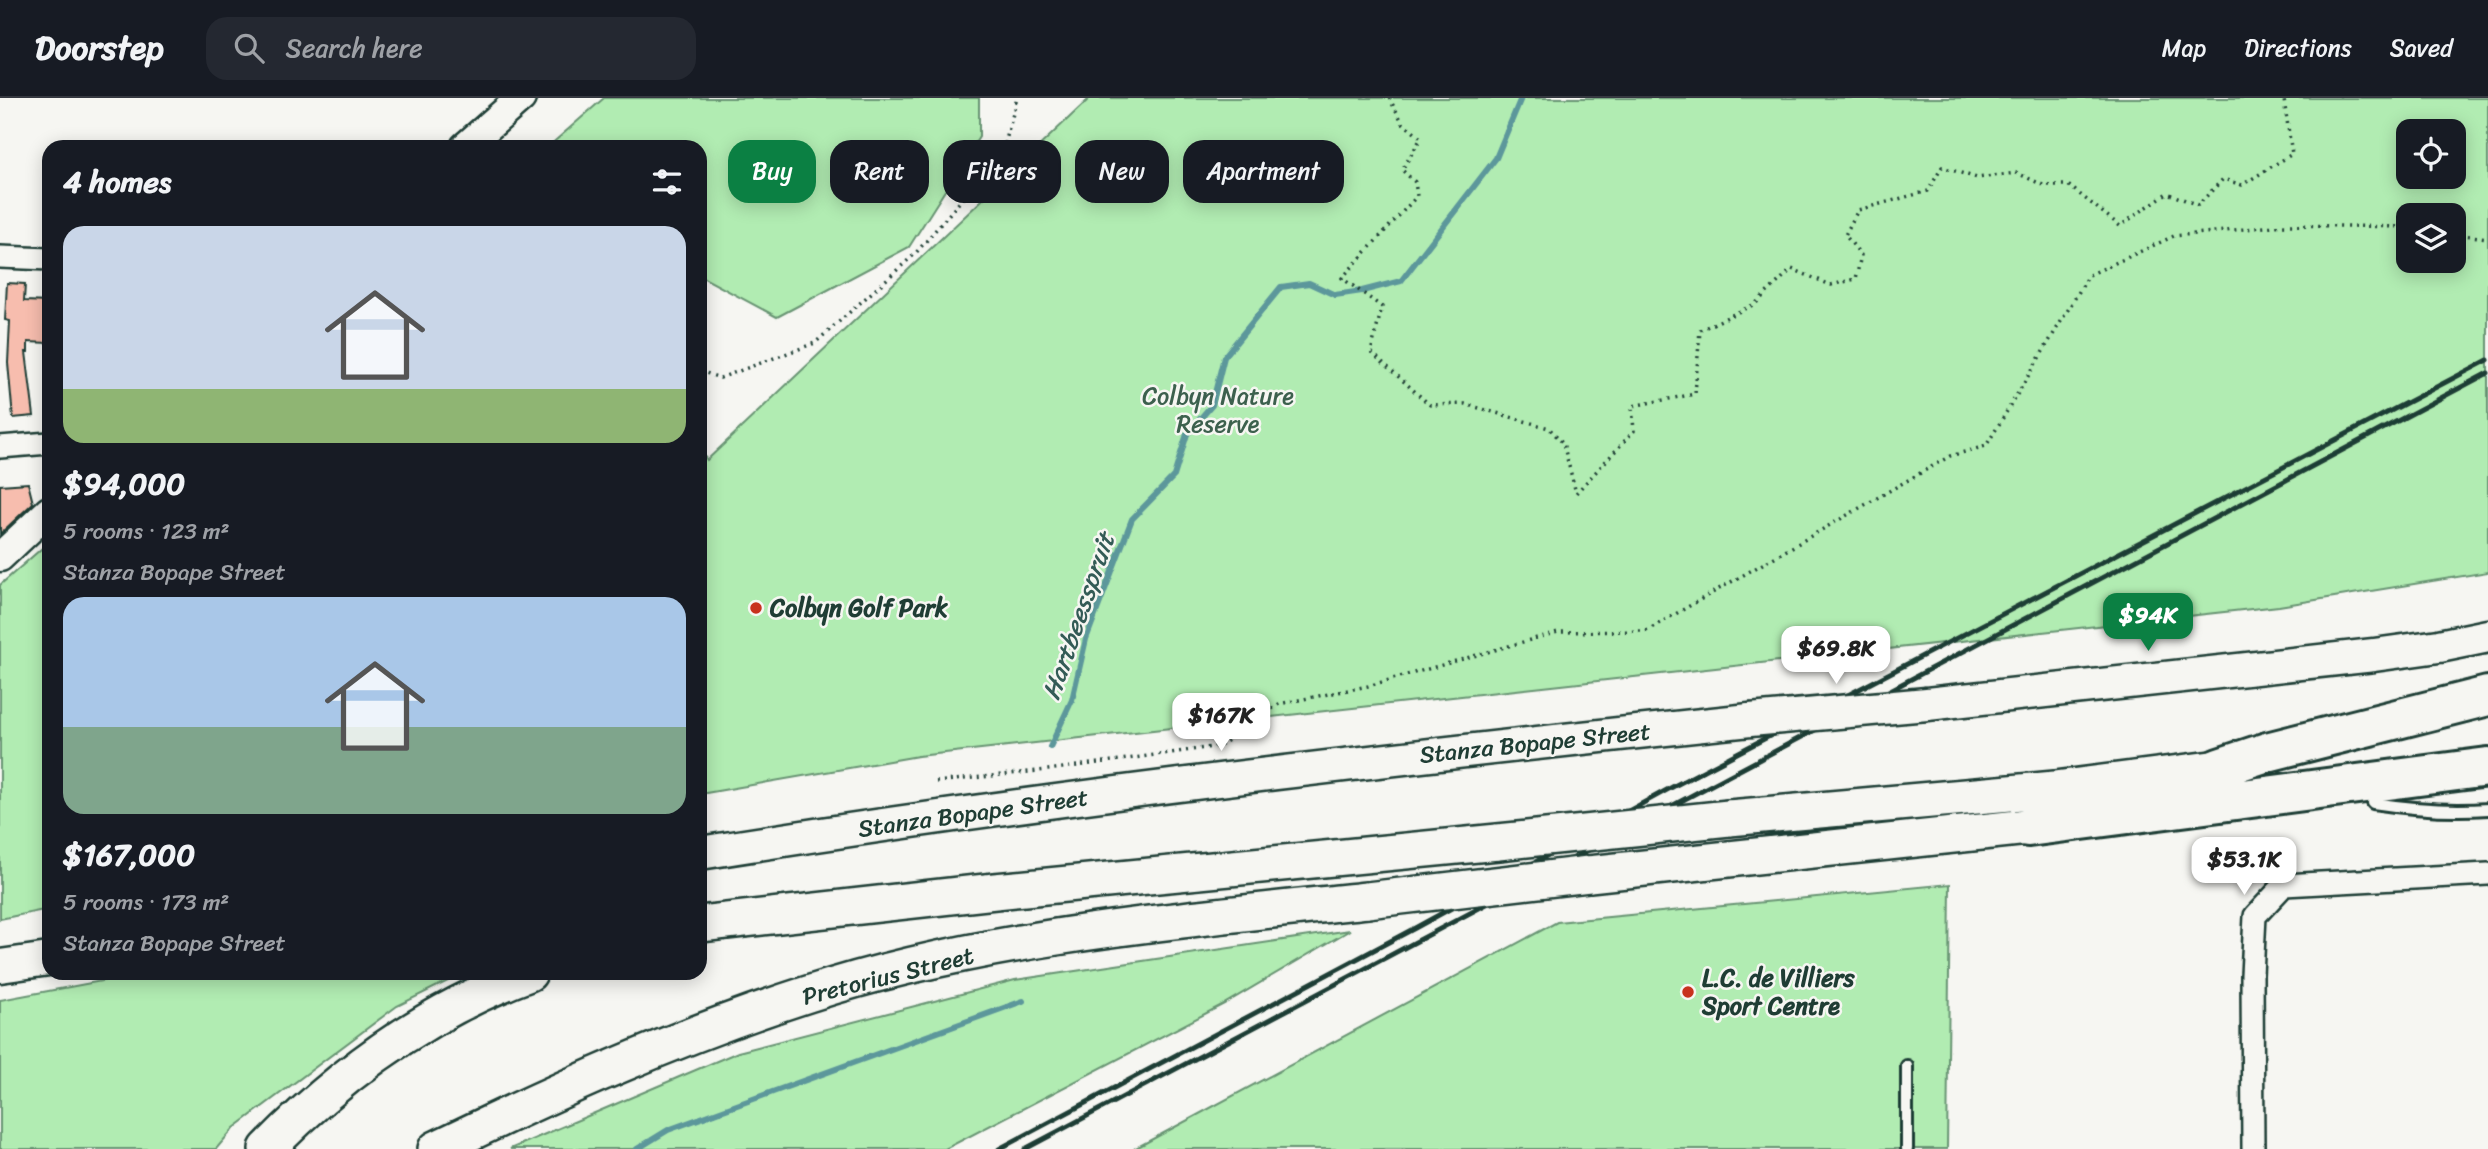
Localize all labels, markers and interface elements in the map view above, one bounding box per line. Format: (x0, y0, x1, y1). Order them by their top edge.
search box (206, 17, 696, 80)
text: Doorstep (35, 19, 164, 77)
text: Search here (286, 25, 423, 71)
text: Map (2162, 27, 2206, 69)
text: Directions (2244, 27, 2352, 69)
text: Saved (2390, 27, 2453, 69)
icon: search (230, 29, 268, 67)
map controls (2396, 119, 2466, 273)
button: locate (2396, 119, 2466, 189)
chip: Buy (728, 140, 816, 203)
chip: Rent (830, 140, 929, 203)
chip: Filters (943, 140, 1061, 203)
chip: New (1075, 140, 1169, 203)
chip: Apartment (1183, 140, 1344, 203)
text: 4 homes (63, 155, 171, 209)
icon: filters (648, 163, 686, 201)
button: layers (2396, 203, 2466, 273)
icon: home (312, 272, 438, 398)
park label: Colbyn Nature Reserve (1142, 375, 1294, 445)
text: $94,000 (63, 457, 185, 511)
text: 5 rooms · 123 m² (63, 511, 230, 552)
water label: Hartbeesspruit (1028, 524, 1129, 706)
text: Stanza Bopape Street (63, 552, 286, 593)
place label: Colbyn Golf Park (769, 587, 948, 629)
pin: $94K (2107, 594, 2189, 653)
text: $94K (2119, 595, 2177, 636)
marker: Colbyn Golf Park (748, 600, 764, 616)
pin: $69.8K (1779, 626, 1893, 686)
text: $69.8K (1797, 628, 1875, 669)
icon: home (312, 643, 438, 769)
pin: $167K (1172, 694, 1270, 753)
text: $167K (1188, 695, 1254, 736)
street label: Stanza Bopape Street (1417, 710, 1653, 776)
street label: Stanza Bopape Street (855, 776, 1091, 850)
text: $167,000 (63, 828, 195, 882)
pin: $53.1K (2187, 838, 2301, 897)
text: $53.1K (2208, 839, 2280, 880)
text: 5 rooms · 173 m² (63, 882, 229, 923)
text: Stanza Bopape Street (63, 923, 286, 964)
street label: Pretorius Street (798, 934, 978, 1018)
place label: L.C. de Villiers Sport Centre (1701, 957, 1855, 1027)
marker: L.C. de Villiers Sport Centre (1680, 984, 1696, 1000)

